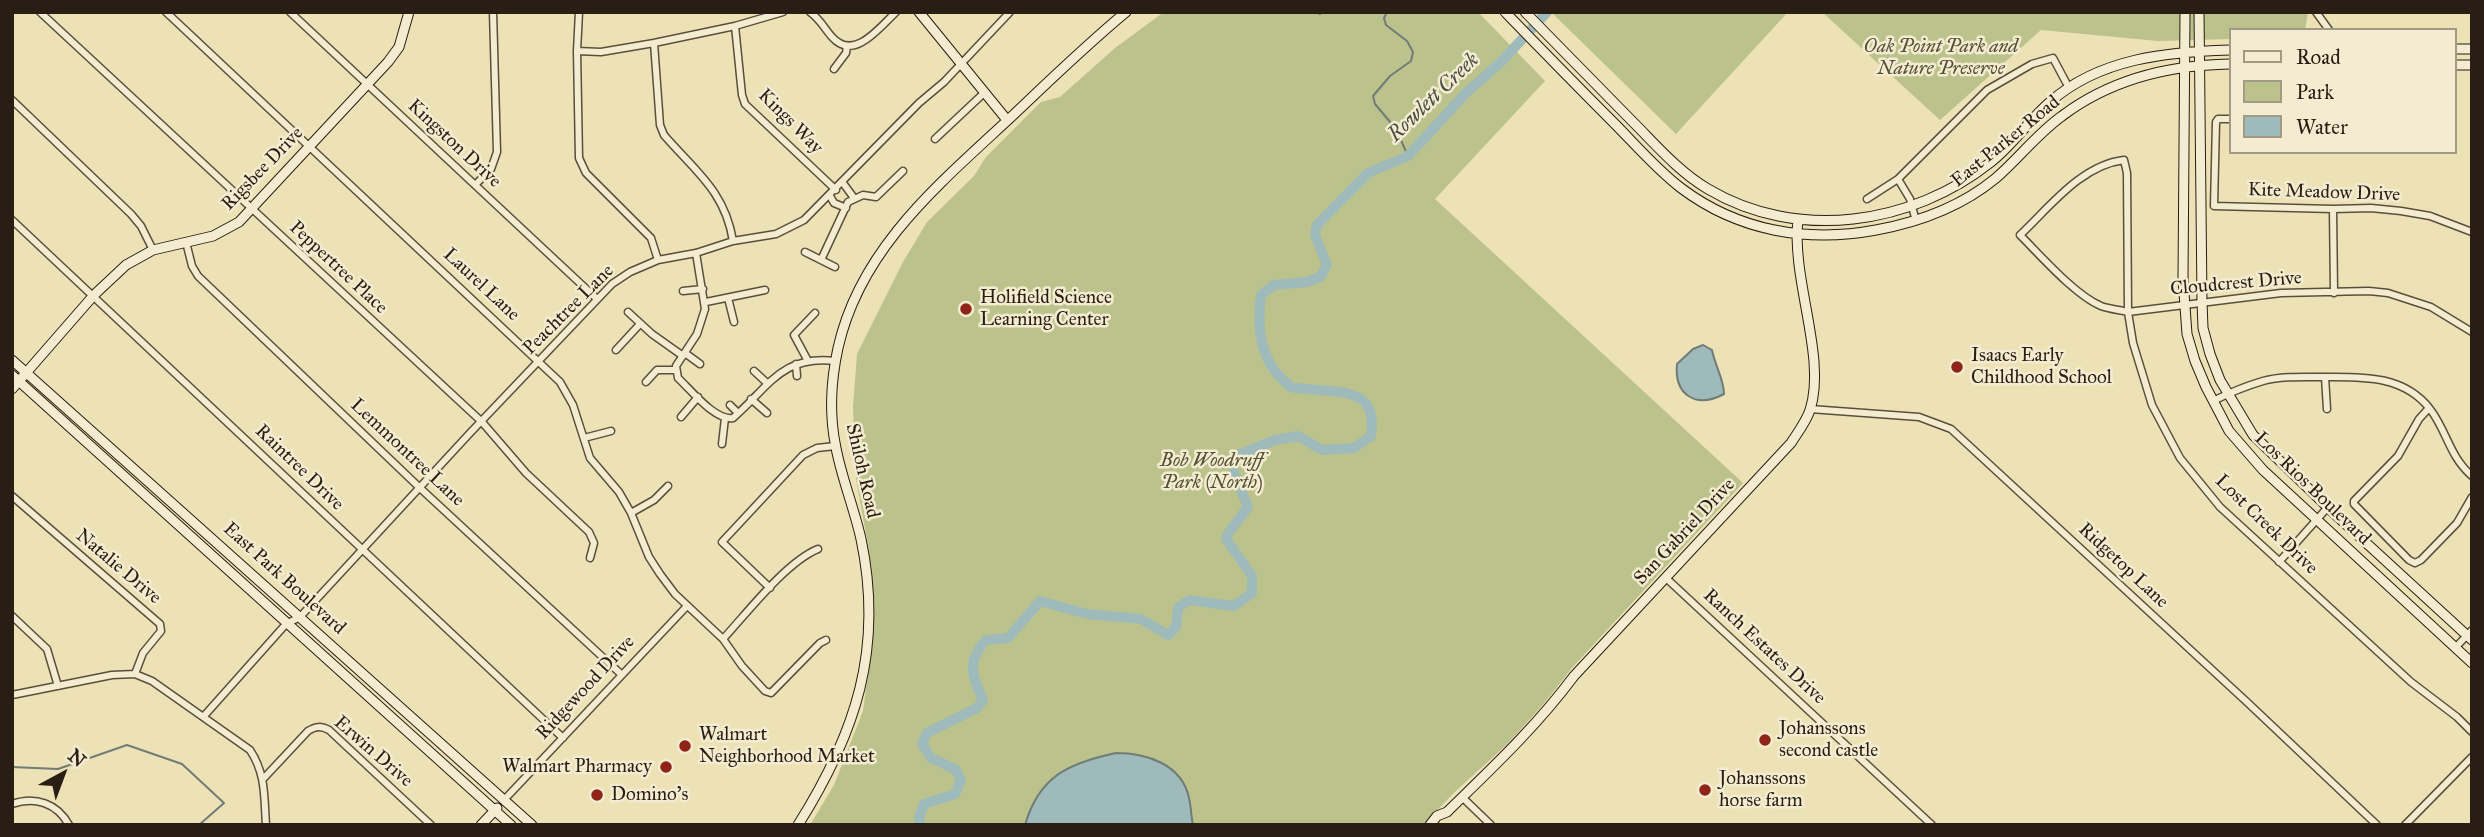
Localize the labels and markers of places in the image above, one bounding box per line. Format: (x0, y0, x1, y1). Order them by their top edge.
place label: Holifield Science Learning Center (980, 287, 1112, 331)
marker: Holifield Science Learning Center (958, 301, 974, 317)
place label: Isaacs Early Childhood School (1971, 345, 2112, 389)
marker: Isaacs Early Childhood School (1949, 359, 1965, 375)
place label: Johanssons second castle (1779, 718, 1878, 762)
place label: Walmart Neighborhood Market (699, 724, 875, 768)
marker: Johanssons second castle (1757, 732, 1773, 748)
marker: Walmart Neighborhood Market (677, 738, 693, 754)
place label: Walmart Pharmacy (502, 756, 652, 778)
marker: Walmart Pharmacy (658, 759, 674, 775)
place label: Johanssons horse farm (1719, 768, 1806, 812)
marker: Johanssons horse farm (1697, 782, 1713, 798)
place label: Domino's (611, 784, 688, 806)
marker: Domino's (589, 787, 605, 803)

